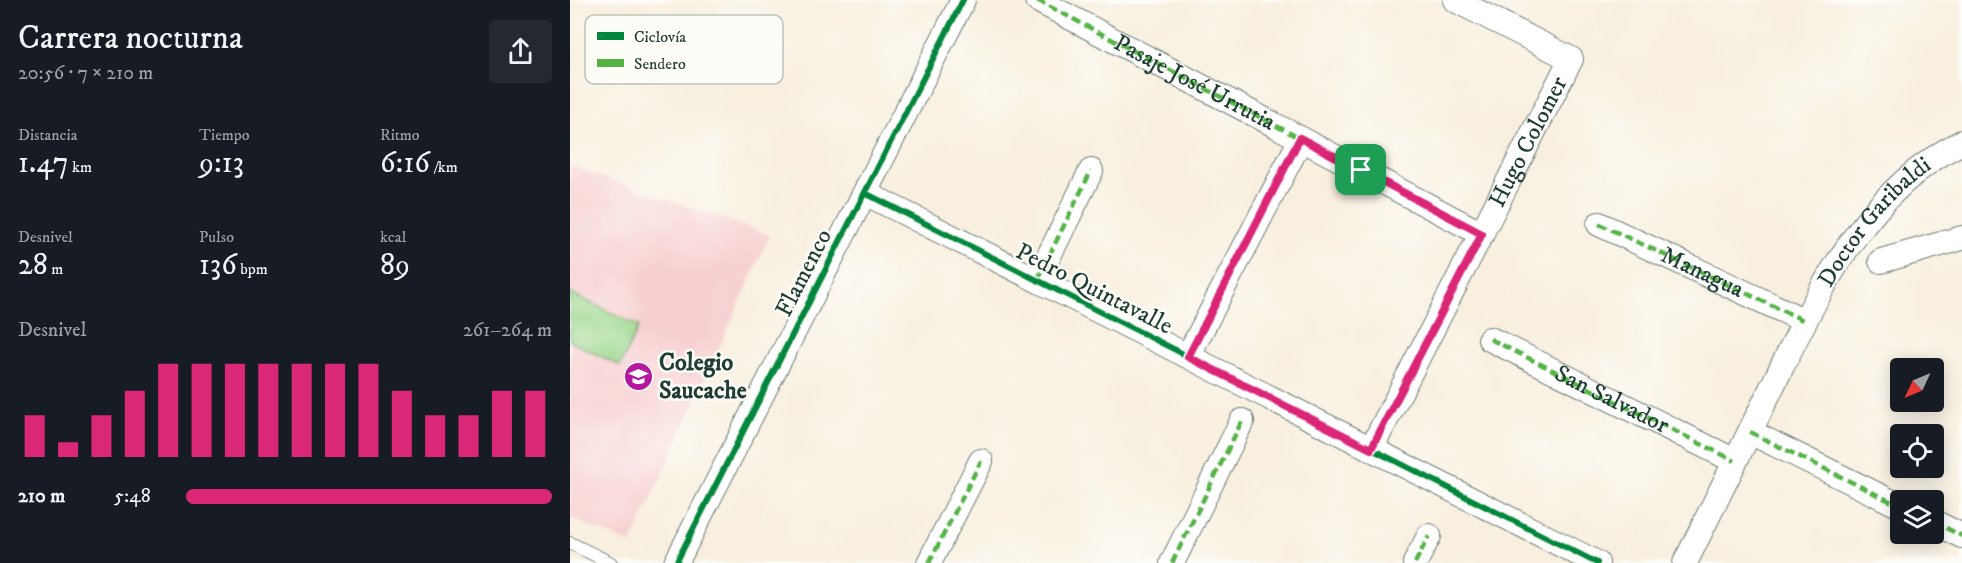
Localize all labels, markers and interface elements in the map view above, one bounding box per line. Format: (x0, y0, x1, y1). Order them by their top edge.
legend (585, 15, 783, 84)
text: Carrera nocturna (18, 18, 243, 59)
button: share (489, 20, 552, 83)
text: Ciclovía (634, 27, 686, 47)
street label: Pasaje José Urrutia (1109, 28, 1281, 138)
text: Sendero (634, 54, 686, 74)
text: 20:56 · 7 × 210 m (18, 61, 153, 86)
street label: Hugo Colomer (1482, 71, 1574, 213)
text: Distancia (18, 125, 77, 145)
text: Tiempo (199, 125, 250, 145)
text: Ritmo (380, 125, 420, 145)
pin (1335, 144, 1386, 195)
text: 1.47 (18, 145, 69, 182)
text: 9:13 (199, 145, 244, 182)
text: 6:16 (380, 145, 430, 182)
street label: Doctor Garibaldi (1811, 150, 1937, 293)
icon: arrive (1344, 153, 1377, 186)
text: km (69, 157, 92, 177)
text: /km (430, 157, 458, 177)
street label: Flamenco (769, 224, 839, 322)
text: Desnivel (18, 227, 73, 247)
text: Pulso (199, 227, 234, 247)
text: kcal (380, 227, 406, 247)
street label: Pedro Quintavalle (1011, 237, 1178, 341)
street label: Managua (1656, 240, 1749, 305)
text: 28 (18, 247, 48, 284)
text: 136 (199, 247, 237, 284)
text: 89 (380, 247, 410, 284)
text: m (48, 259, 63, 279)
text: bpm (237, 259, 268, 279)
text: Desnivel (18, 318, 87, 343)
text: 261–264 m (463, 318, 552, 343)
place label: Colegio Saucache (659, 348, 747, 406)
north arrow (1890, 358, 1944, 412)
map controls (1890, 358, 1944, 544)
street label: San Salvador (1550, 359, 1674, 441)
school or university icon: Colegio Saucache (622, 361, 654, 393)
button: locate (1890, 424, 1944, 478)
text: 210 m (18, 484, 65, 509)
text: 5:48 (114, 484, 151, 509)
button: layers (1890, 490, 1944, 544)

